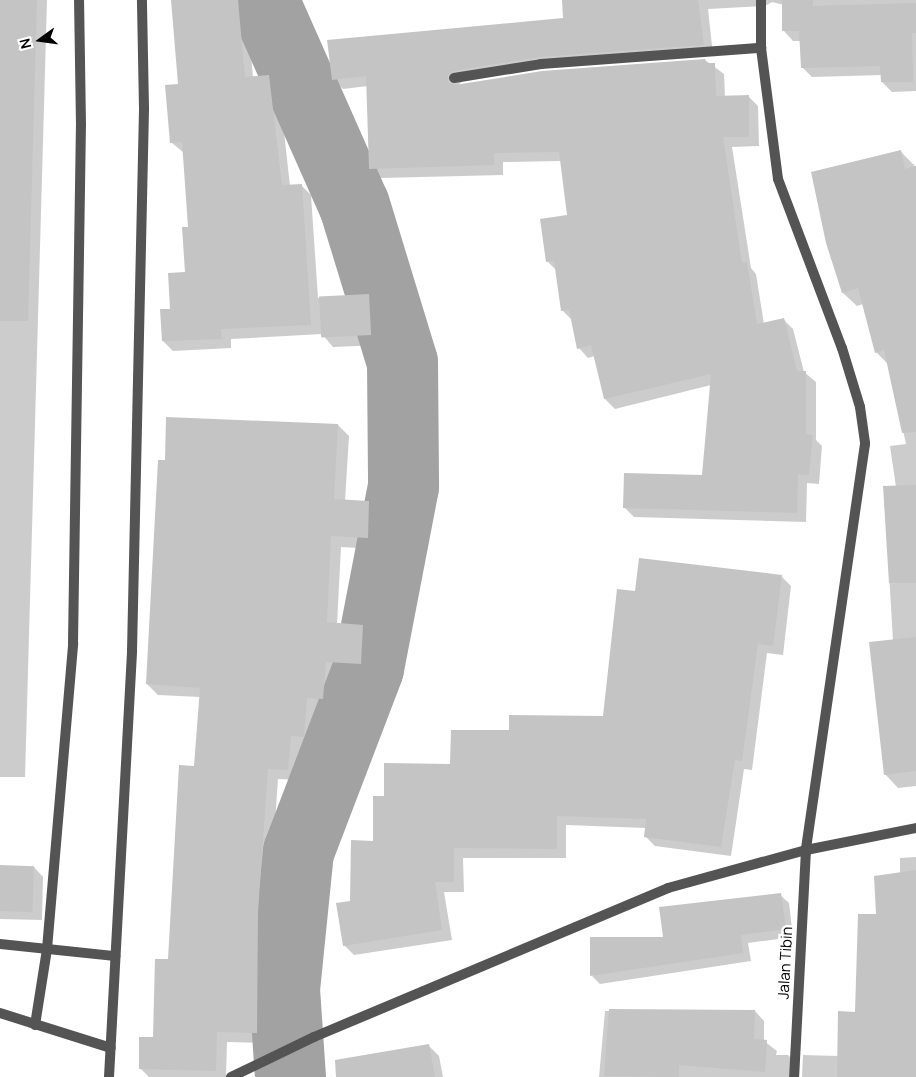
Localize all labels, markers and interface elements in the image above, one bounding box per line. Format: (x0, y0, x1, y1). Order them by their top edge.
north arrow (15, 15, 65, 65)
text: N (15, 37, 35, 51)
street label: Jalan Tibin (774, 926, 796, 1000)

